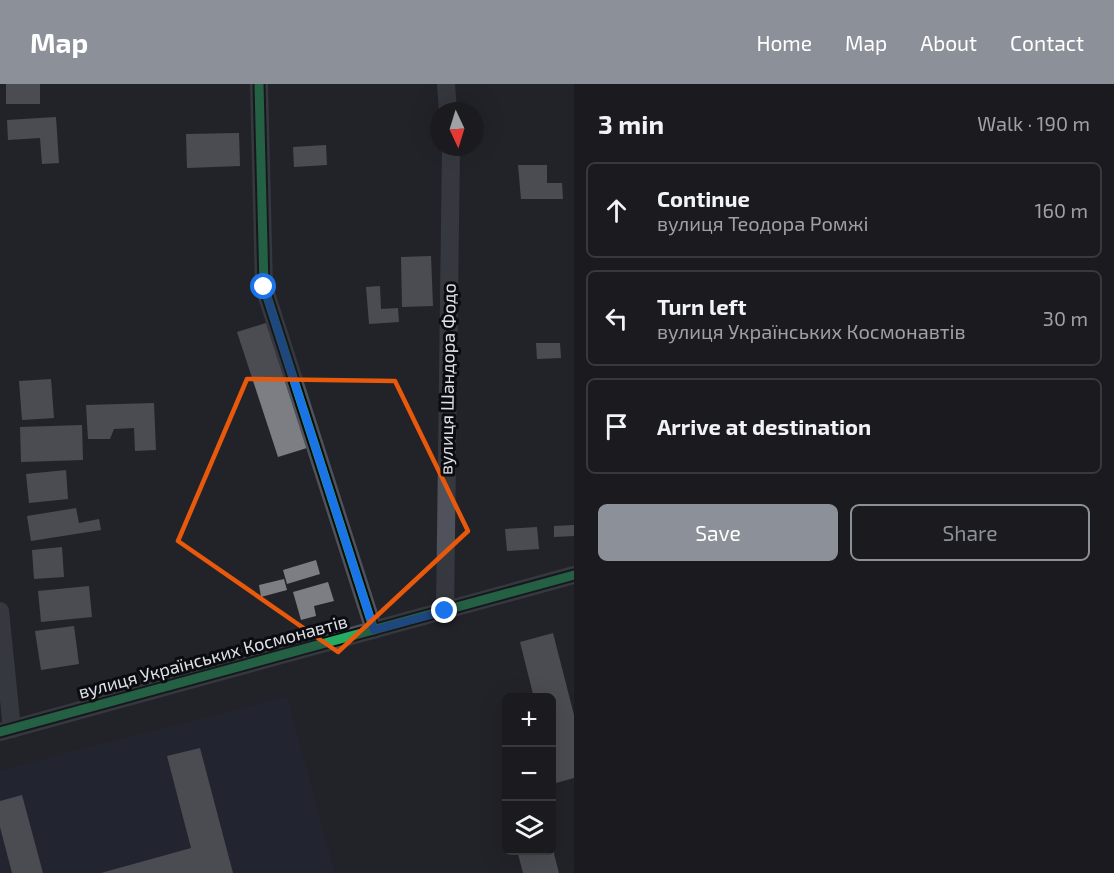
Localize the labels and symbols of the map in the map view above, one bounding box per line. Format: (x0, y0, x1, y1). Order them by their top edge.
north arrow (430, 102, 484, 156)
route start (250, 273, 276, 299)
street label: вулиця Шандора Фодо (434, 283, 460, 475)
route end (431, 597, 457, 623)
street label: вулиця Українських Космонавтів (76, 609, 350, 703)

